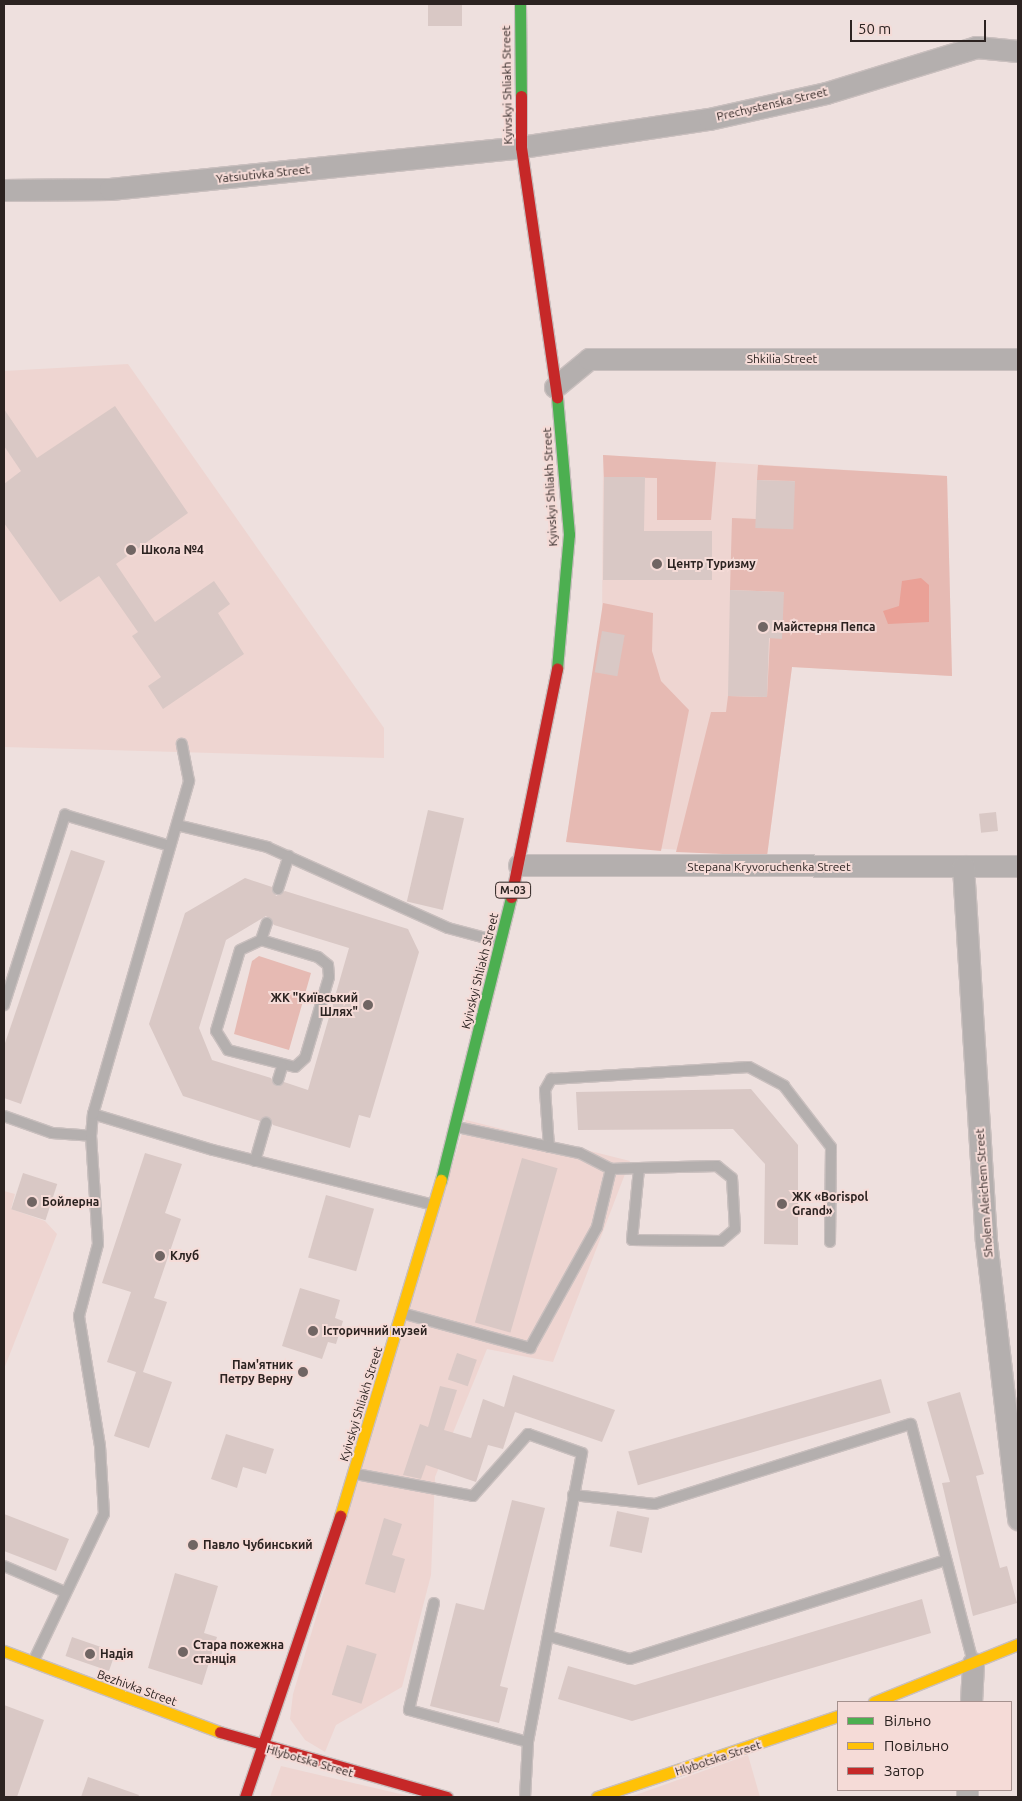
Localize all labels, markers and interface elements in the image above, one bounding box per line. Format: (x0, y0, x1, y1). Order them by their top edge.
scale bar (852, 10, 988, 42)
text: 50 m (858, 20, 891, 37)
street label: Kyivskyi Shliakh Street (499, 25, 515, 145)
street label: Prechystenska Street (715, 84, 829, 124)
street label: Yatsiutivka Street (215, 162, 311, 186)
street label: Shkilia Street (747, 352, 817, 366)
street label: Kyivskyi Shliakh Street (540, 427, 560, 547)
place label: Школа №4 (141, 543, 204, 557)
marker: Школа №4 (125, 544, 137, 556)
place label: Центр Туризму (667, 557, 756, 571)
marker: Центр Туризму (651, 558, 663, 570)
place label: Майстерня Пепса (773, 620, 875, 634)
marker: Майстерня Пепса (757, 621, 769, 633)
street label: Stepana Kryvoruchenka Street (687, 860, 851, 874)
road number: М-03 (494, 882, 532, 898)
street label: Kyivskyi Shliakh Street (459, 912, 501, 1030)
place label: ЖК "Київський Шлях" (271, 991, 358, 1019)
marker: ЖК "Київський Шлях" (362, 999, 374, 1011)
street label: Sholem Aleichem Street (972, 1128, 996, 1258)
place label: ЖК «Borispol Grand» (792, 1190, 868, 1218)
place label: Бойлерна (42, 1195, 99, 1209)
marker: Бойлерна (26, 1196, 38, 1208)
marker: ЖК «Borispol Grand» (776, 1198, 788, 1210)
place label: Клуб (170, 1249, 199, 1263)
marker: Клуб (154, 1250, 166, 1262)
place label: Історичний музей (323, 1324, 427, 1338)
marker: Історичний музей (307, 1325, 319, 1337)
street label: Kyivskyi Shliakh Street (337, 1345, 385, 1463)
place label: Пам'ятник Петру Верну (219, 1358, 293, 1386)
marker: Пам'ятник Петру Верну (297, 1366, 309, 1378)
place label: Павло Чубинський (203, 1538, 313, 1552)
marker: Павло Чубинський (187, 1539, 199, 1551)
place label: Стара пожежна станція (193, 1638, 284, 1666)
marker: Стара пожежна станція (177, 1646, 189, 1658)
place label: Надія (100, 1647, 133, 1661)
marker: Надія (84, 1648, 96, 1660)
street label: Bezhivka Street (95, 1667, 179, 1709)
legend (837, 1701, 1012, 1791)
text: Вільно (884, 1712, 931, 1729)
street label: Hlybotska Street (673, 1737, 763, 1779)
text: Повільно (884, 1737, 949, 1754)
street label: Hlybotska Street (265, 1742, 355, 1780)
text: Затор (884, 1762, 924, 1779)

